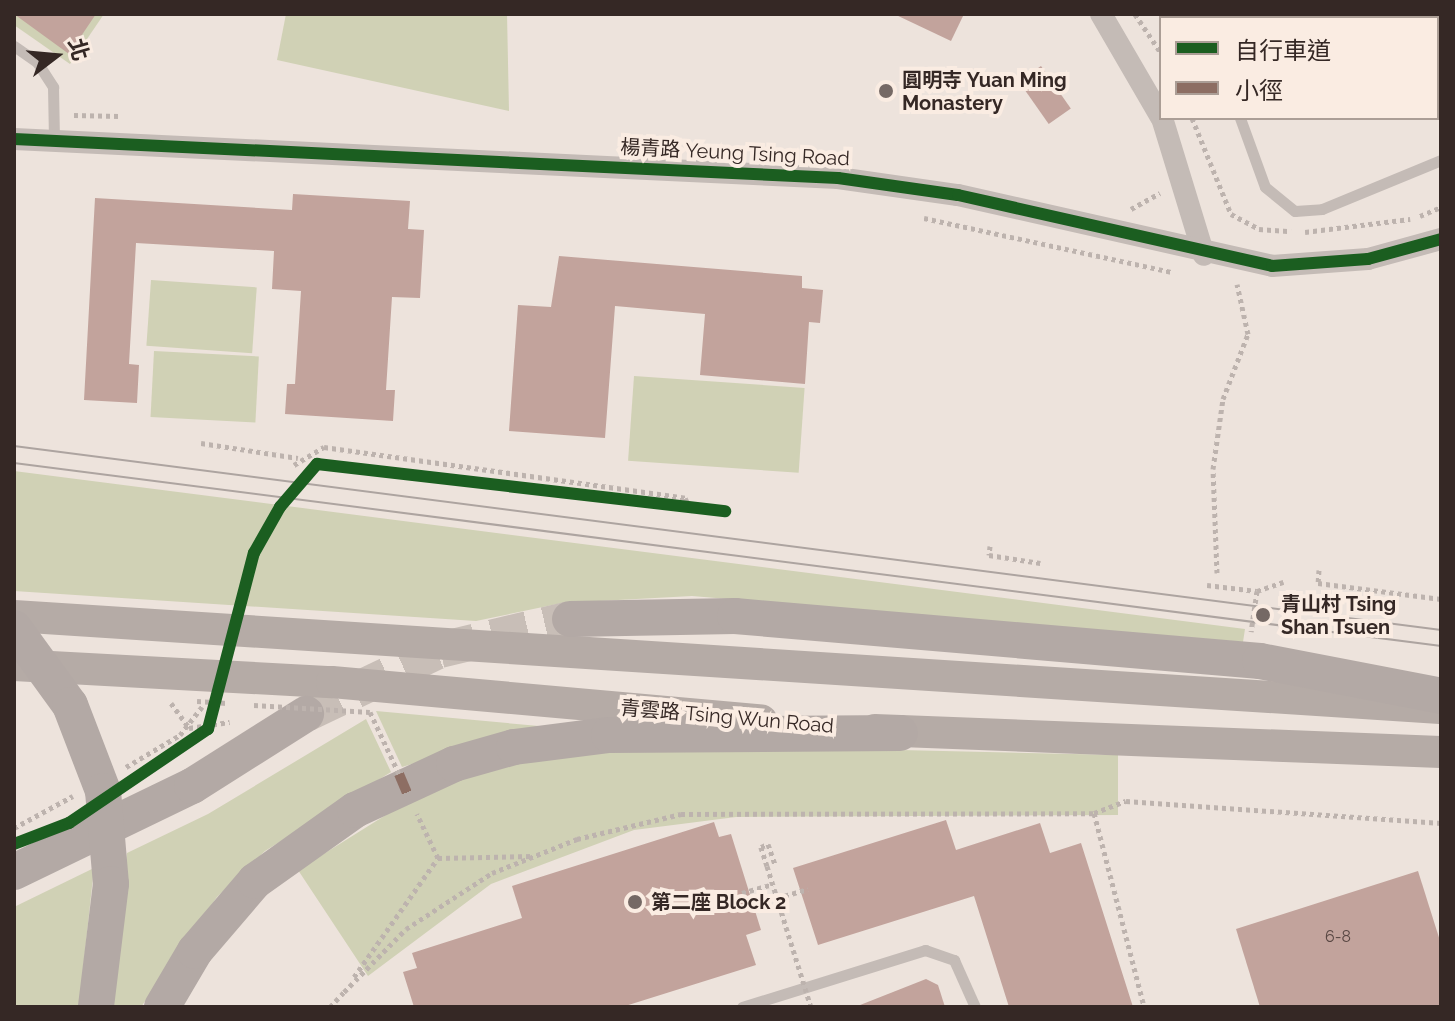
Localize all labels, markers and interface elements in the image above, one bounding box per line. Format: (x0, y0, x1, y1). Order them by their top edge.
north arrow (16, 16, 96, 96)
legend (1159, 16, 1439, 120)
text: 北 (64, 35, 95, 64)
text: 自行車道 (1235, 36, 1331, 65)
place label: 圓明寺 Yuan Ming Monastery (902, 68, 1067, 115)
text: 小徑 (1235, 76, 1283, 105)
marker: 圓明寺 Yuan Ming Monastery (877, 82, 895, 100)
street label: 楊青路 Yeung Tsing Road (619, 135, 851, 171)
place label: 青山村 Tsing Shan Tsuen (1281, 592, 1396, 639)
marker: 青山村 Tsing Shan Tsuen (1252, 604, 1274, 626)
street label: 青雲路 Tsing Wun Road (619, 696, 835, 738)
place label: 第二座 Block 2 (651, 890, 786, 914)
marker: 第二座 Block 2 (626, 893, 644, 911)
house number: 6-8 (1325, 927, 1351, 947)

